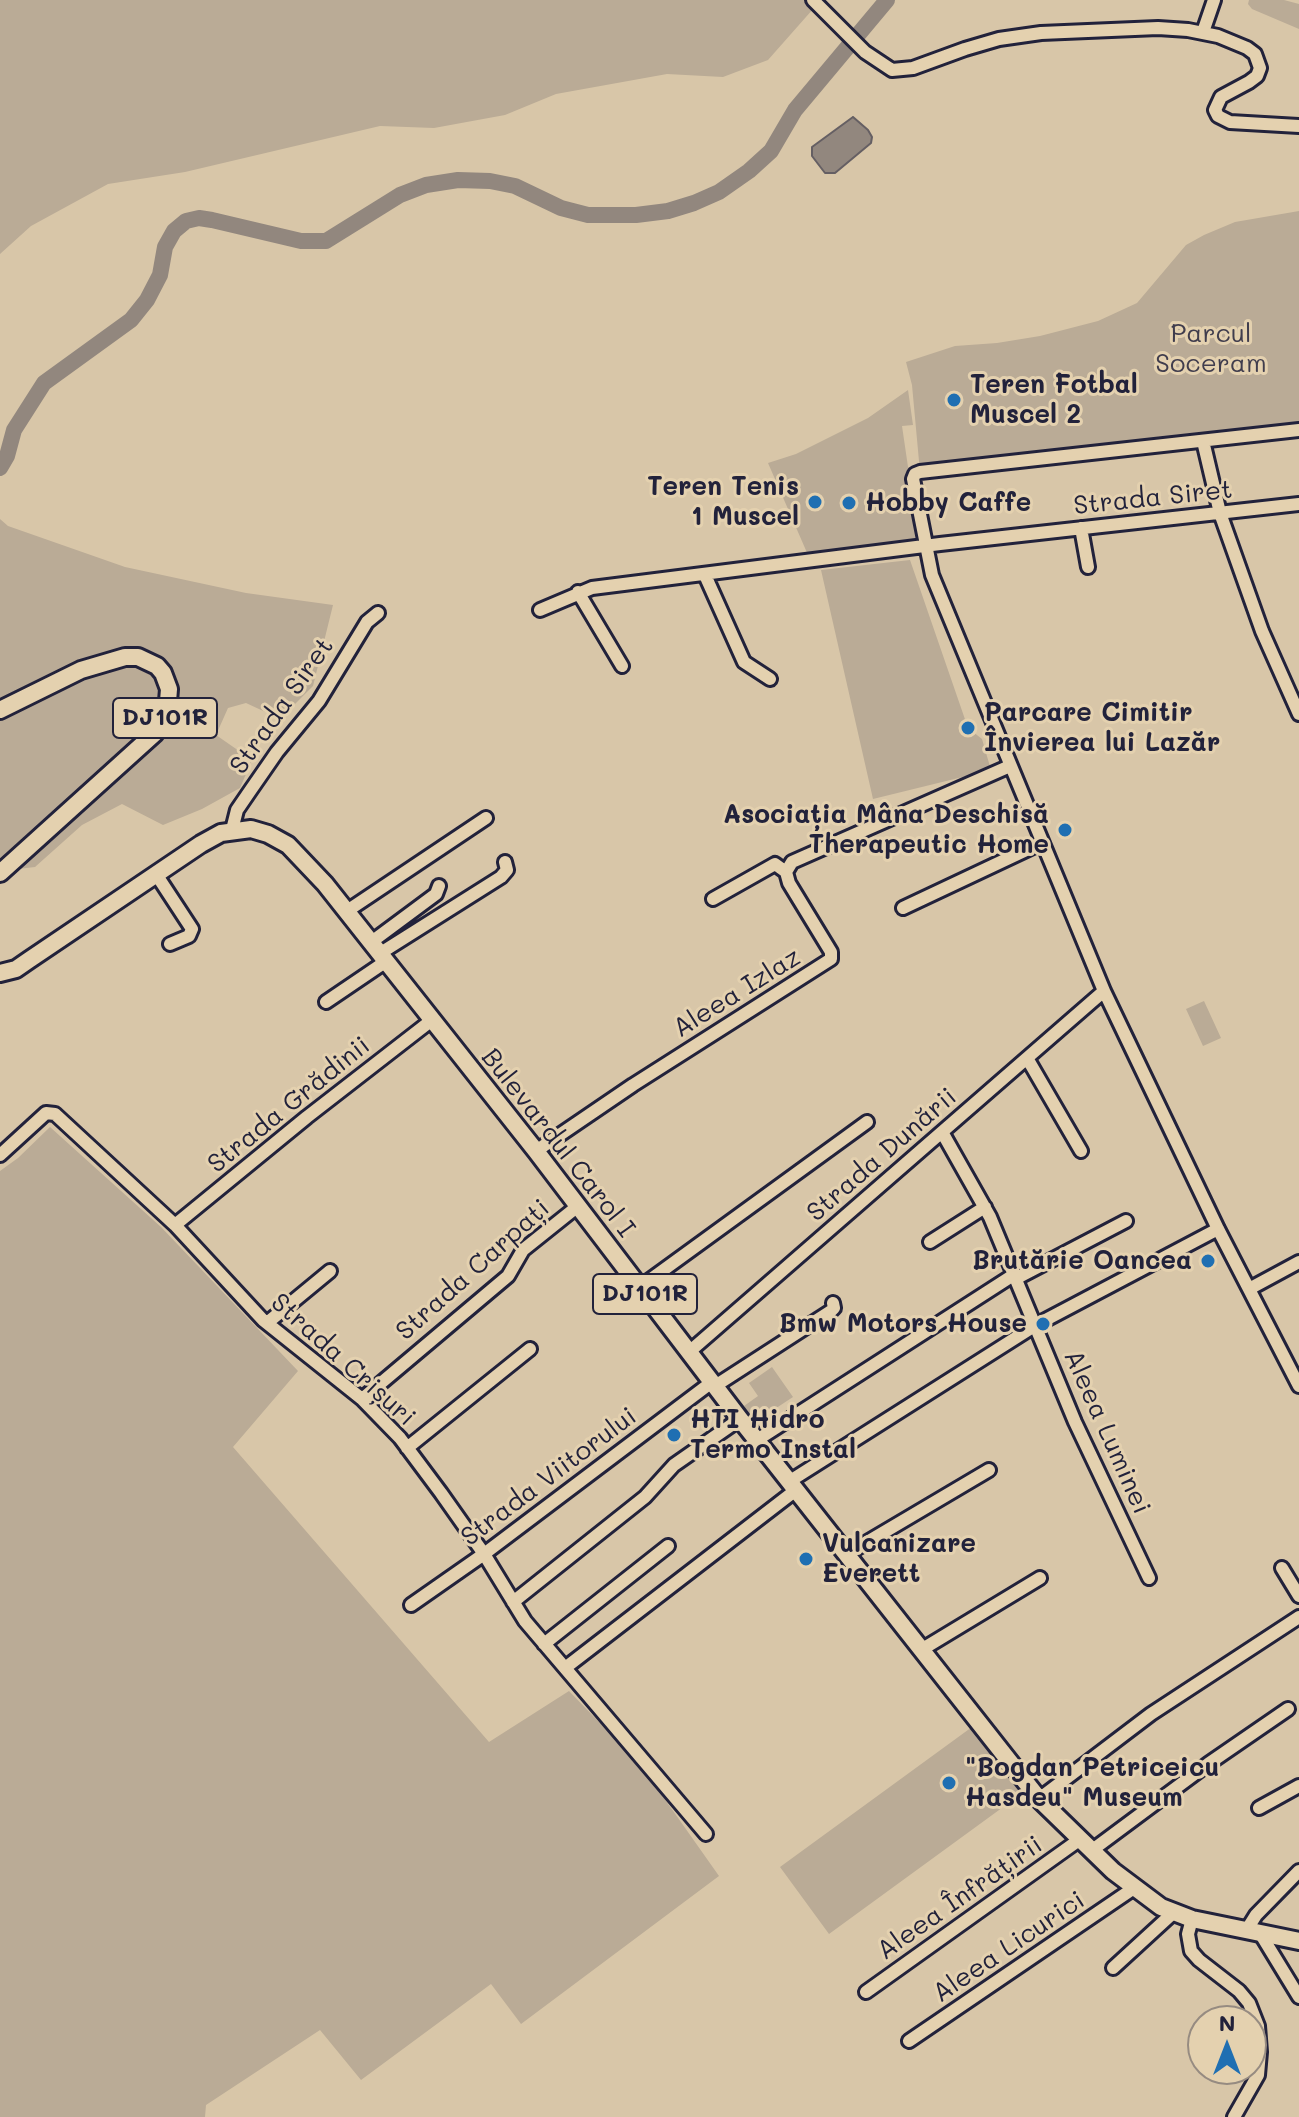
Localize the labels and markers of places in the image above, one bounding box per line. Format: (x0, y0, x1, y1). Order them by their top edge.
place label: Teren Fotbal Muscel 2 (970, 369, 1138, 430)
marker: Teren Fotbal Muscel 2 (945, 391, 963, 409)
place label: Teren Tenis 1 Muscel (647, 471, 799, 532)
place label: Hobby Caffe (865, 487, 1031, 519)
marker: Teren Tenis 1 Muscel (806, 493, 824, 511)
marker: Hobby Caffe (840, 494, 858, 512)
place label: Parcare Cimitir Învierea lui Lazăr (984, 697, 1220, 758)
marker: Parcare Cimitir Învierea lui Lazăr (959, 719, 977, 737)
place label: Asociația Mâna Deschisă Therapeutic Home (723, 799, 1049, 860)
marker: Asociația Mâna Deschisă Therapeutic Home (1056, 821, 1074, 839)
place label: Brutărie Oancea (972, 1245, 1192, 1277)
marker: Brutărie Oancea (1199, 1252, 1217, 1270)
place label: Bmw Motors House (779, 1308, 1027, 1340)
marker: Bmw Motors House (1034, 1315, 1052, 1333)
place label: HTI Hidro Termo Instal (690, 1404, 856, 1466)
marker: HTI Hidro Termo Instal (665, 1426, 683, 1444)
place label: Vulcanizare Everett (822, 1528, 976, 1590)
marker: Vulcanizare Everett (797, 1550, 815, 1568)
place label: "Bogdan Petriceicu Hasdeu" Museum (965, 1752, 1219, 1814)
marker: "Bogdan Petriceicu Hasdeu" Museum (940, 1774, 958, 1792)

